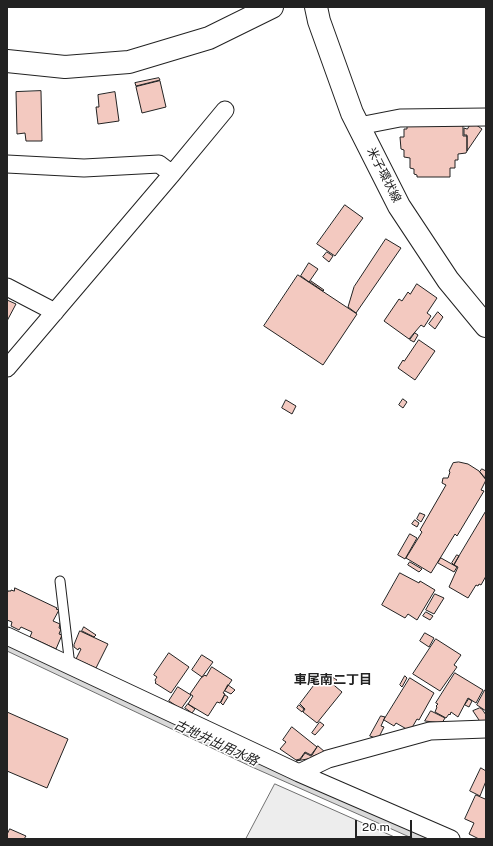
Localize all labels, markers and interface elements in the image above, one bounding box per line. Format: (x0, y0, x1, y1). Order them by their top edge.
street label: 米子環状線 (364, 145, 404, 205)
district label: 車尾南二丁目 (294, 672, 372, 688)
water label: 古地井出用水路 (171, 717, 261, 769)
scale bar (357, 812, 414, 838)
text: 20 m (362, 820, 390, 834)

